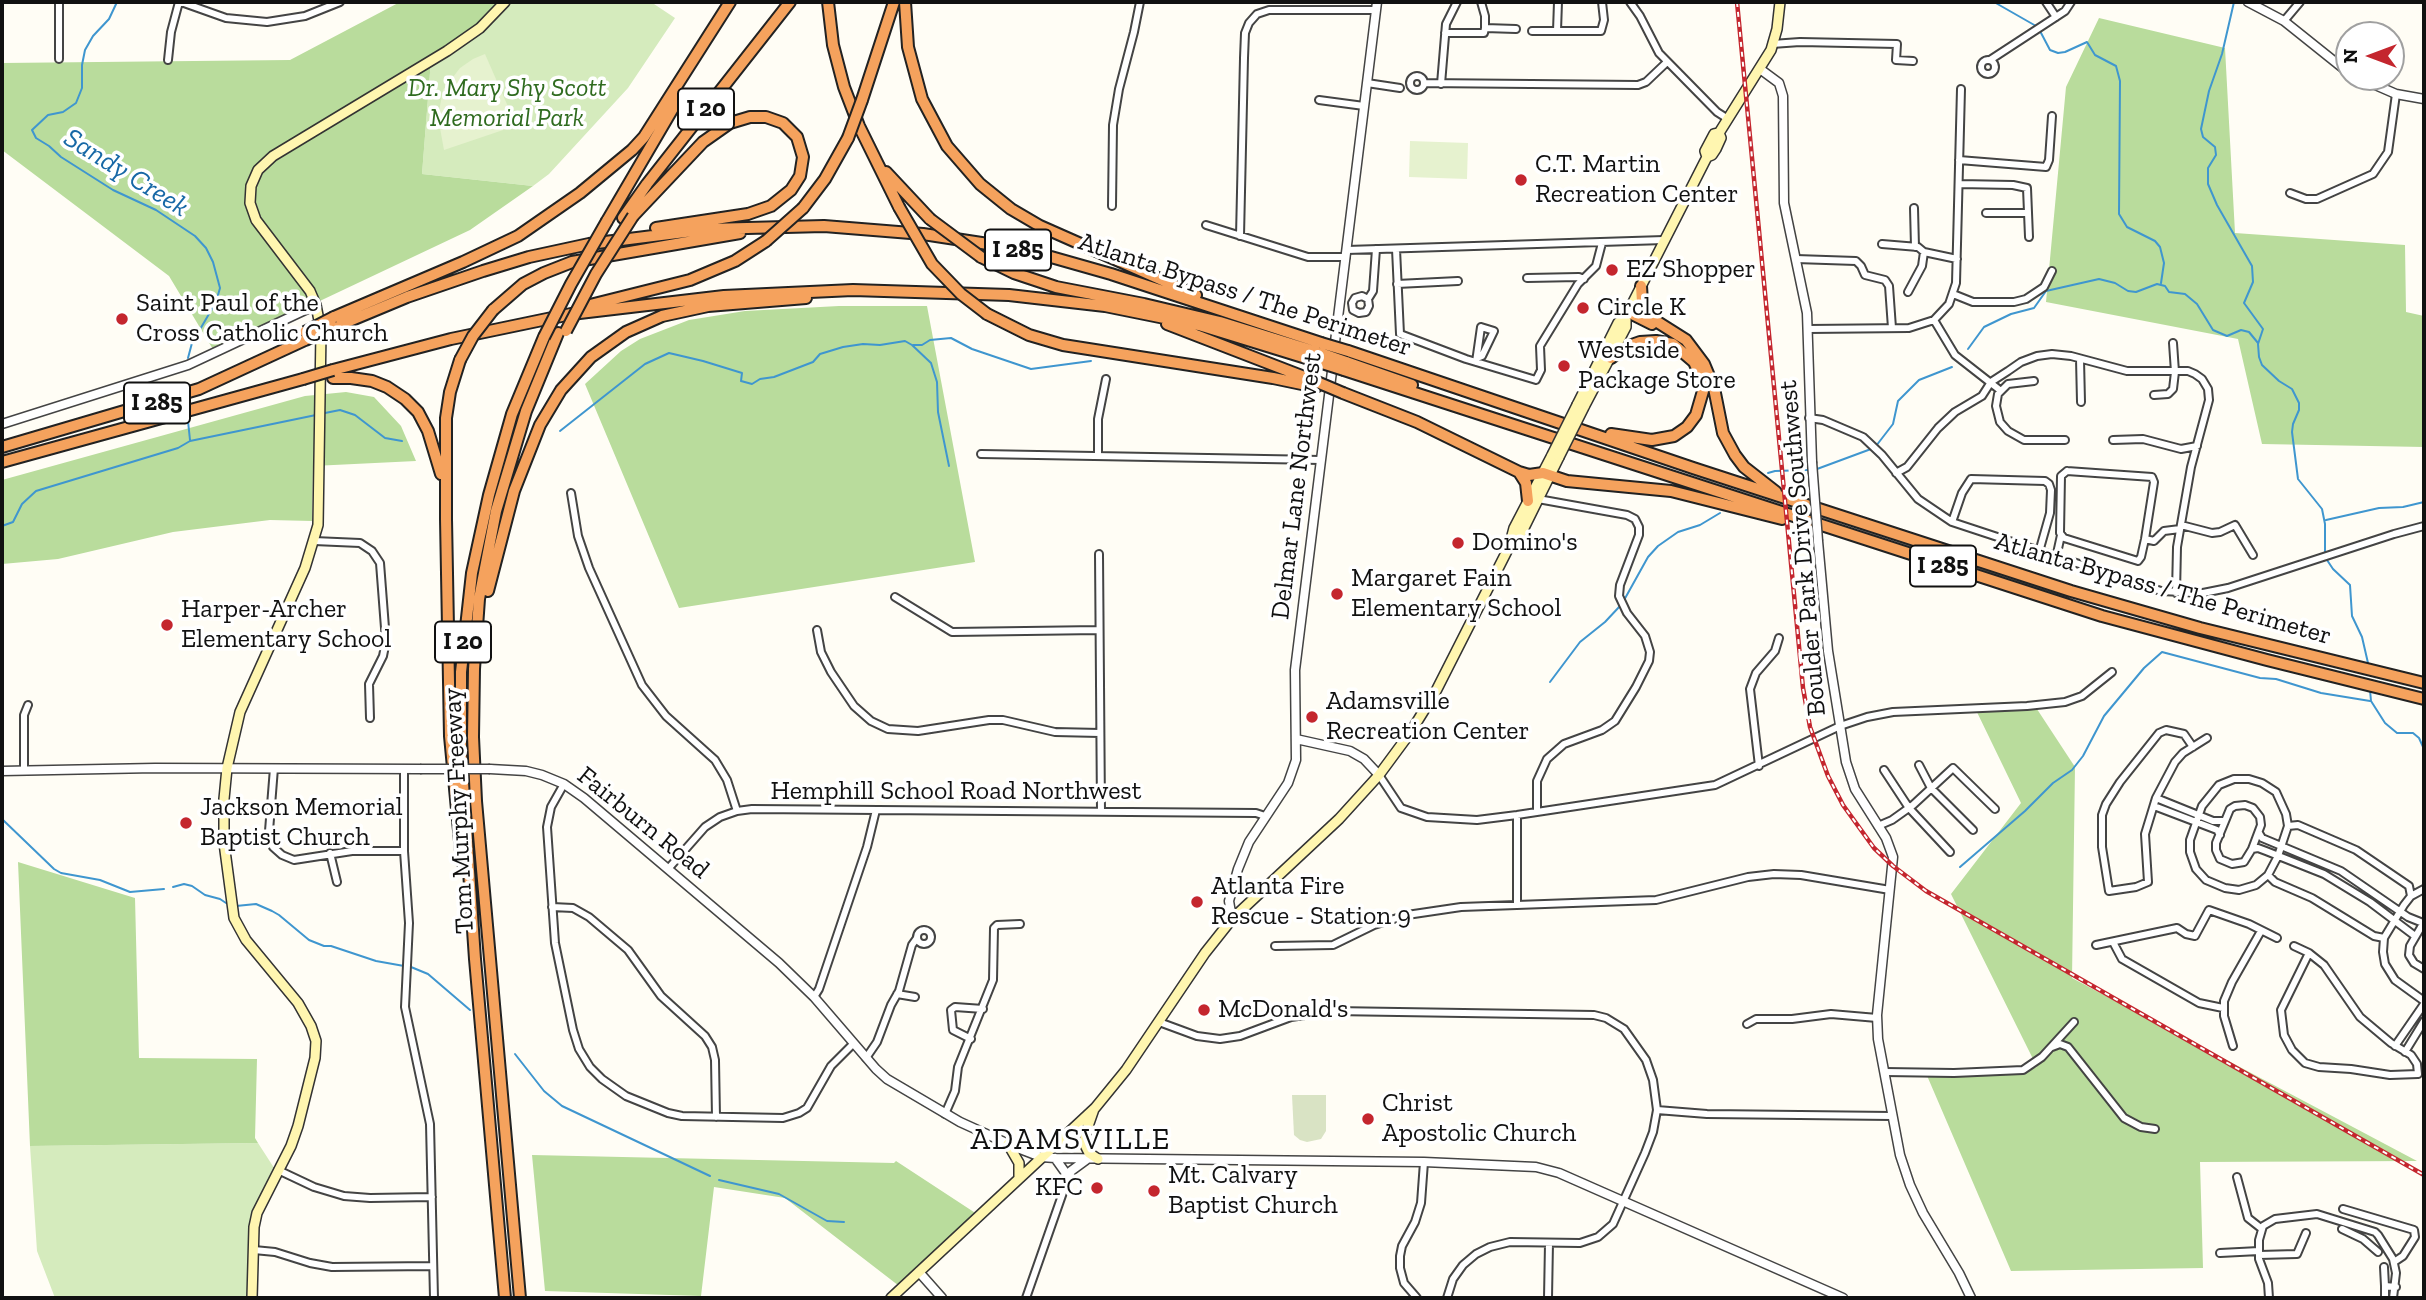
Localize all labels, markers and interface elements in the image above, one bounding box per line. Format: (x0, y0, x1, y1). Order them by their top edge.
north arrow (2335, 21, 2405, 91)
text: N (2339, 49, 2362, 63)
park label: Dr. Mary Shy Scott Memorial Park (408, 73, 606, 134)
road number: I 20 (678, 88, 734, 130)
water label: Sandy Creek (57, 121, 195, 225)
place label: C.T. Martin Recreation Center (1535, 149, 1738, 210)
marker: C.T. Martin Recreation Center (1513, 172, 1529, 188)
street label: Atlanta Bypass / The Perimeter (1074, 226, 1416, 364)
road number: I 285 (985, 230, 1051, 270)
place label: EZ Shopper (1626, 254, 1756, 286)
marker: EZ Shopper (1604, 262, 1620, 278)
place label: Saint Paul of the Cross Catholic Church (136, 288, 388, 350)
place label: Circle K (1597, 292, 1686, 324)
marker: Circle K (1575, 300, 1591, 316)
marker: Saint Paul of the Cross Catholic Church (114, 311, 130, 327)
place label: Westside Package Store (1578, 335, 1736, 396)
street label: Delmar Lane Northwest (1265, 351, 1329, 621)
marker: Westside Package Store (1556, 358, 1572, 374)
street label: Boulder Park Drive Southwest (1773, 379, 1833, 717)
road number: I 285 (124, 382, 190, 424)
street label: Atlanta Bypass / The Perimeter (1991, 526, 2335, 652)
place label: Domino's (1472, 527, 1578, 559)
marker: Domino's (1450, 535, 1466, 551)
road number: I 285 (1910, 546, 1976, 586)
place label: Margaret Fain Elementary School (1351, 563, 1561, 624)
marker: Margaret Fain Elementary School (1329, 586, 1345, 602)
place label: Harper-Archer Elementary School (181, 594, 391, 656)
marker: Harper-Archer Elementary School (159, 617, 175, 633)
road number: I 20 (435, 622, 491, 662)
place label: Adamsville Recreation Center (1326, 686, 1529, 748)
street label: Tom Murphy Freeway (437, 687, 481, 935)
marker: Adamsville Recreation Center (1304, 709, 1320, 725)
street label: Fairburn Road (571, 760, 715, 886)
street label: Hemphill School Road Northwest (771, 776, 1141, 808)
place label: Jackson Memorial Baptist Church (200, 792, 403, 854)
marker: Jackson Memorial Baptist Church (178, 815, 194, 831)
place label: Atlanta Fire Rescue - Station 9 (1211, 871, 1411, 932)
marker: Atlanta Fire Rescue - Station 9 (1189, 894, 1205, 910)
place label: McDonald's (1218, 994, 1348, 1026)
marker: McDonald's (1196, 1002, 1212, 1018)
place label: Christ Apostolic Church (1382, 1088, 1576, 1150)
marker: Christ Apostolic Church (1360, 1111, 1376, 1127)
district label: ADAMSVILLE (972, 1122, 1170, 1158)
place label: Mt. Calvary Baptist Church (1168, 1160, 1338, 1222)
place label: KFC (1035, 1172, 1083, 1204)
marker: KFC (1089, 1180, 1105, 1196)
marker: Mt. Calvary Baptist Church (1146, 1183, 1162, 1199)

